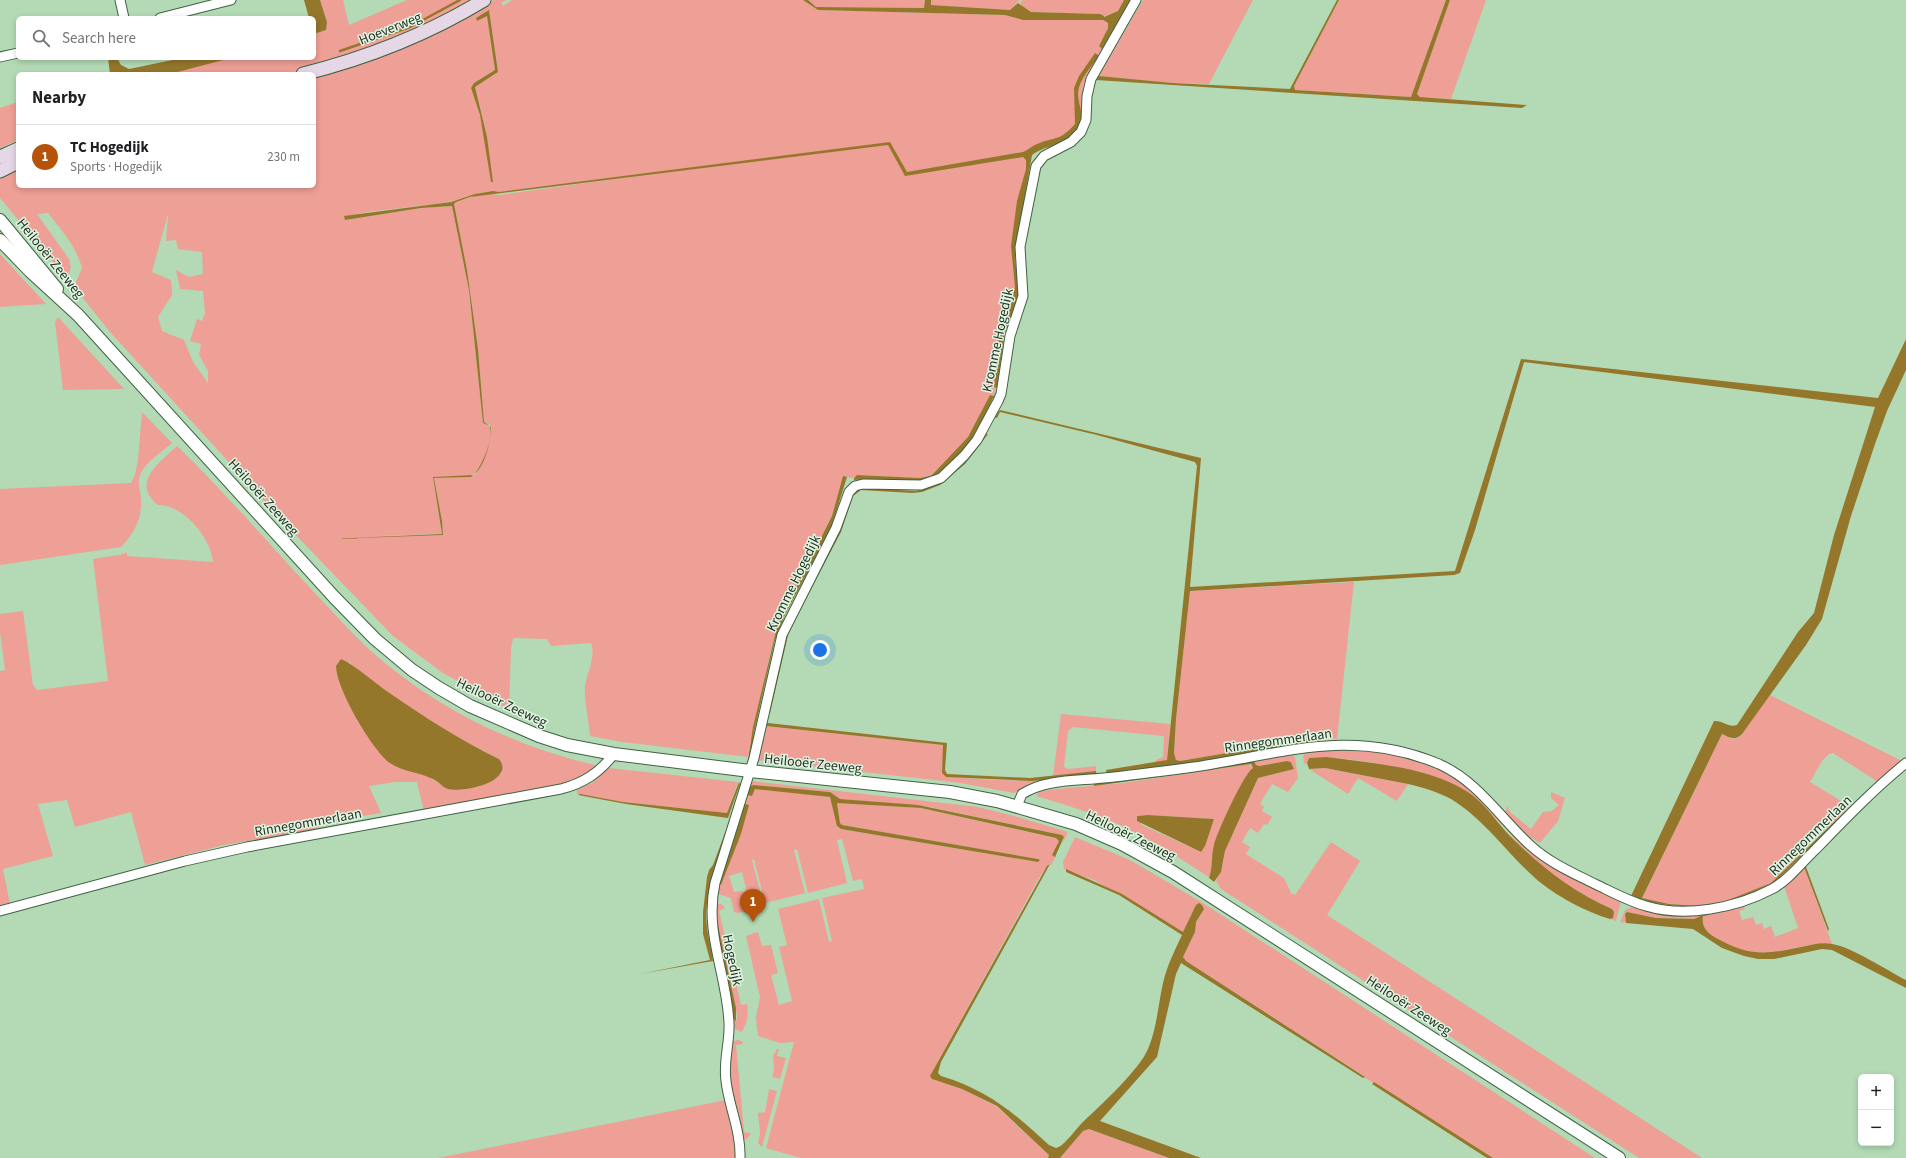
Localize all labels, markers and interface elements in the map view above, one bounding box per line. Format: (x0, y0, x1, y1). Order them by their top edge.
street label: Hoeverweg (356, 7, 425, 51)
search box (16, 16, 316, 60)
icon: search (30, 27, 52, 49)
text: Search here (62, 28, 136, 49)
text: Nearby (32, 86, 86, 110)
text: TC Hogedijk (70, 137, 149, 158)
text: 1 (42, 148, 48, 166)
text: 230 m (267, 148, 300, 166)
text: Sports · Hogedijk (70, 158, 162, 176)
street label: Heilooër Zeeweg (12, 214, 89, 303)
street label: Kromme Hogedijk (977, 286, 1019, 394)
street label: Heilooër Zeeweg (223, 455, 303, 541)
street label: Kromme Hogedijk (762, 532, 826, 635)
your location (810, 640, 830, 660)
street label: Heilooër Zeeweg (453, 673, 550, 733)
street label: Rinnegommerlaan (1223, 724, 1333, 758)
street label: Heilooër Zeeweg (763, 749, 863, 779)
street label: Rinnegommerlaan (1765, 791, 1857, 881)
street label: Rinnegommerlaan (253, 804, 363, 842)
street label: Heilooër Zeeweg (1082, 805, 1179, 866)
pin: 1 (740, 889, 766, 922)
street label: Hogedijk (717, 933, 747, 988)
street label: Heilooër Zeeweg (1362, 971, 1455, 1041)
map controls (1858, 1074, 1894, 1146)
button: + (1858, 1074, 1894, 1110)
button: − (1858, 1110, 1894, 1146)

